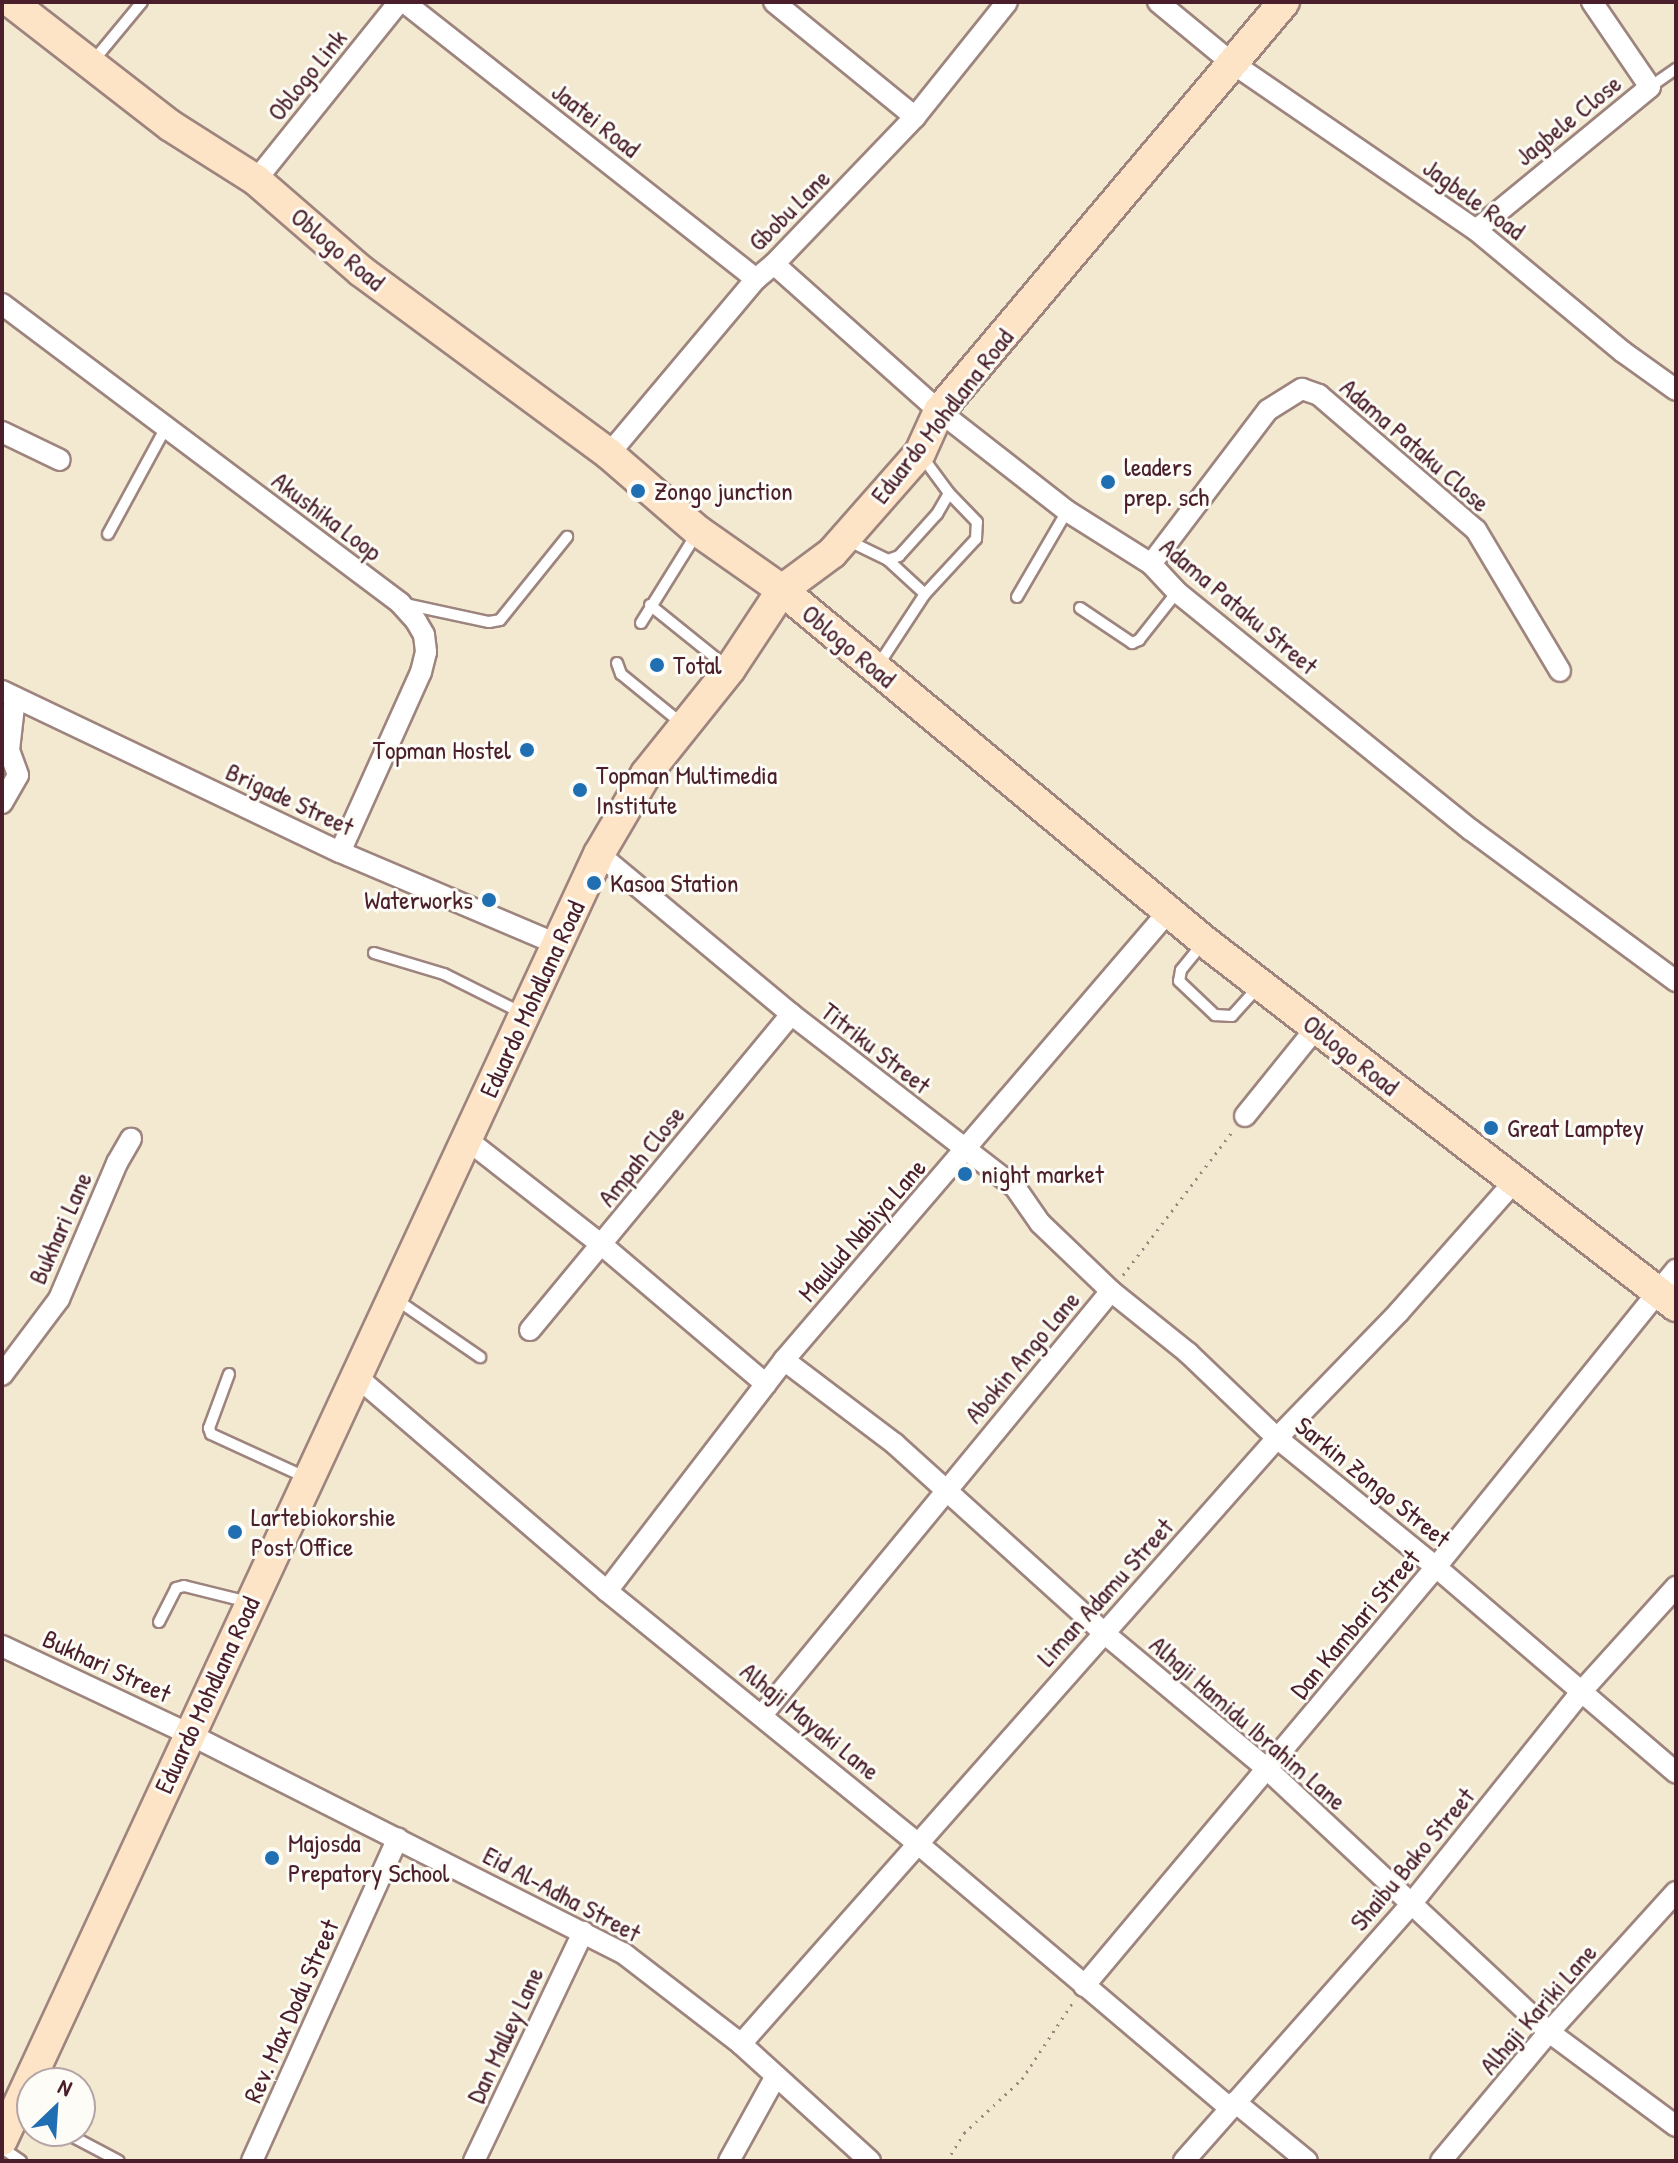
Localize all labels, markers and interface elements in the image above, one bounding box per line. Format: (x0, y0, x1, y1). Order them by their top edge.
street label: Oblogo Link (261, 23, 353, 127)
street label: Jagbele Close (1509, 68, 1627, 172)
street label: Jaatei Road (546, 76, 646, 164)
street label: Jagbele Road (1417, 152, 1531, 246)
street label: Gbobu Lane (742, 163, 836, 257)
street label: Oblogo Road (285, 201, 391, 297)
street label: Eduardo Mohdlana Road (864, 322, 1020, 510)
street label: Adama Pataku Close (1334, 372, 1496, 518)
place label: leaders prep. sch (1124, 451, 1209, 512)
street label: Akushika Loop (266, 465, 388, 567)
marker: leaders prep. sch (1099, 473, 1117, 491)
place label: Zongo junction (654, 475, 793, 507)
marker: Zongo junction (629, 482, 647, 500)
street label: Adama Pataku Street (1154, 531, 1324, 681)
street label: Oblogo Road (796, 598, 902, 694)
place label: Total (673, 649, 722, 681)
marker: Total (648, 656, 666, 674)
place label: Topman Hostel (373, 734, 511, 766)
marker: Topman Hostel (518, 741, 536, 759)
street label: Brigade Street (221, 756, 359, 842)
place label: Topman Multimedia Institute (596, 759, 777, 820)
marker: Topman Multimedia Institute (571, 781, 589, 799)
place label: Kasoa Station (610, 867, 739, 899)
marker: Kasoa Station (585, 874, 603, 892)
place label: Waterworks (364, 884, 473, 916)
marker: Waterworks (480, 891, 498, 909)
street label: Eduardo Mohdlana Road (473, 896, 591, 1102)
street label: Titriku Street (815, 996, 937, 1100)
street label: Oblogo Road (1297, 1008, 1405, 1102)
street label: Ampah Close (591, 1099, 691, 1213)
place label: Great Lamptey (1507, 1112, 1644, 1144)
marker: Great Lamptey (1482, 1119, 1500, 1137)
street label: Maulud Nabiya Lane (791, 1152, 933, 1308)
place label: night market (981, 1158, 1104, 1190)
marker: night market (956, 1165, 974, 1183)
street label: Bukhari Lane (21, 1167, 99, 1289)
street label: Abokin Ango Lane (958, 1285, 1086, 1429)
street label: Sarkin Zongo Street (1289, 1410, 1457, 1554)
place label: Lartebiokorshie Post Office (251, 1501, 396, 1562)
street label: Liman Adamu Street (1030, 1511, 1180, 1673)
marker: Lartebiokorshie Post Office (226, 1523, 244, 1541)
street label: Dan Kambari Street (1284, 1543, 1426, 1705)
street label: Eduardo Mohdlana Road (148, 1592, 266, 1798)
street label: Bukhari Street (38, 1623, 176, 1709)
street label: Alhaji Hamidu Ibrahim Lane (1143, 1629, 1353, 1817)
street label: Alhaji Mayaki Lane (734, 1655, 886, 1787)
street label: Shaibu Bako Street (1343, 1781, 1481, 1937)
place label: Majosda Prepatory School (288, 1827, 449, 1888)
street label: Eid Al-Adha Street (478, 1839, 646, 1949)
marker: Majosda Prepatory School (263, 1849, 281, 1867)
street label: Rev. Max Dodu Street (237, 1915, 345, 2107)
street label: Alhaji Kariki Lane (1473, 1937, 1603, 2081)
street label: Dan Malley Lane (460, 1962, 550, 2108)
north arrow (16, 2067, 96, 2147)
text: N (54, 2071, 77, 2103)

